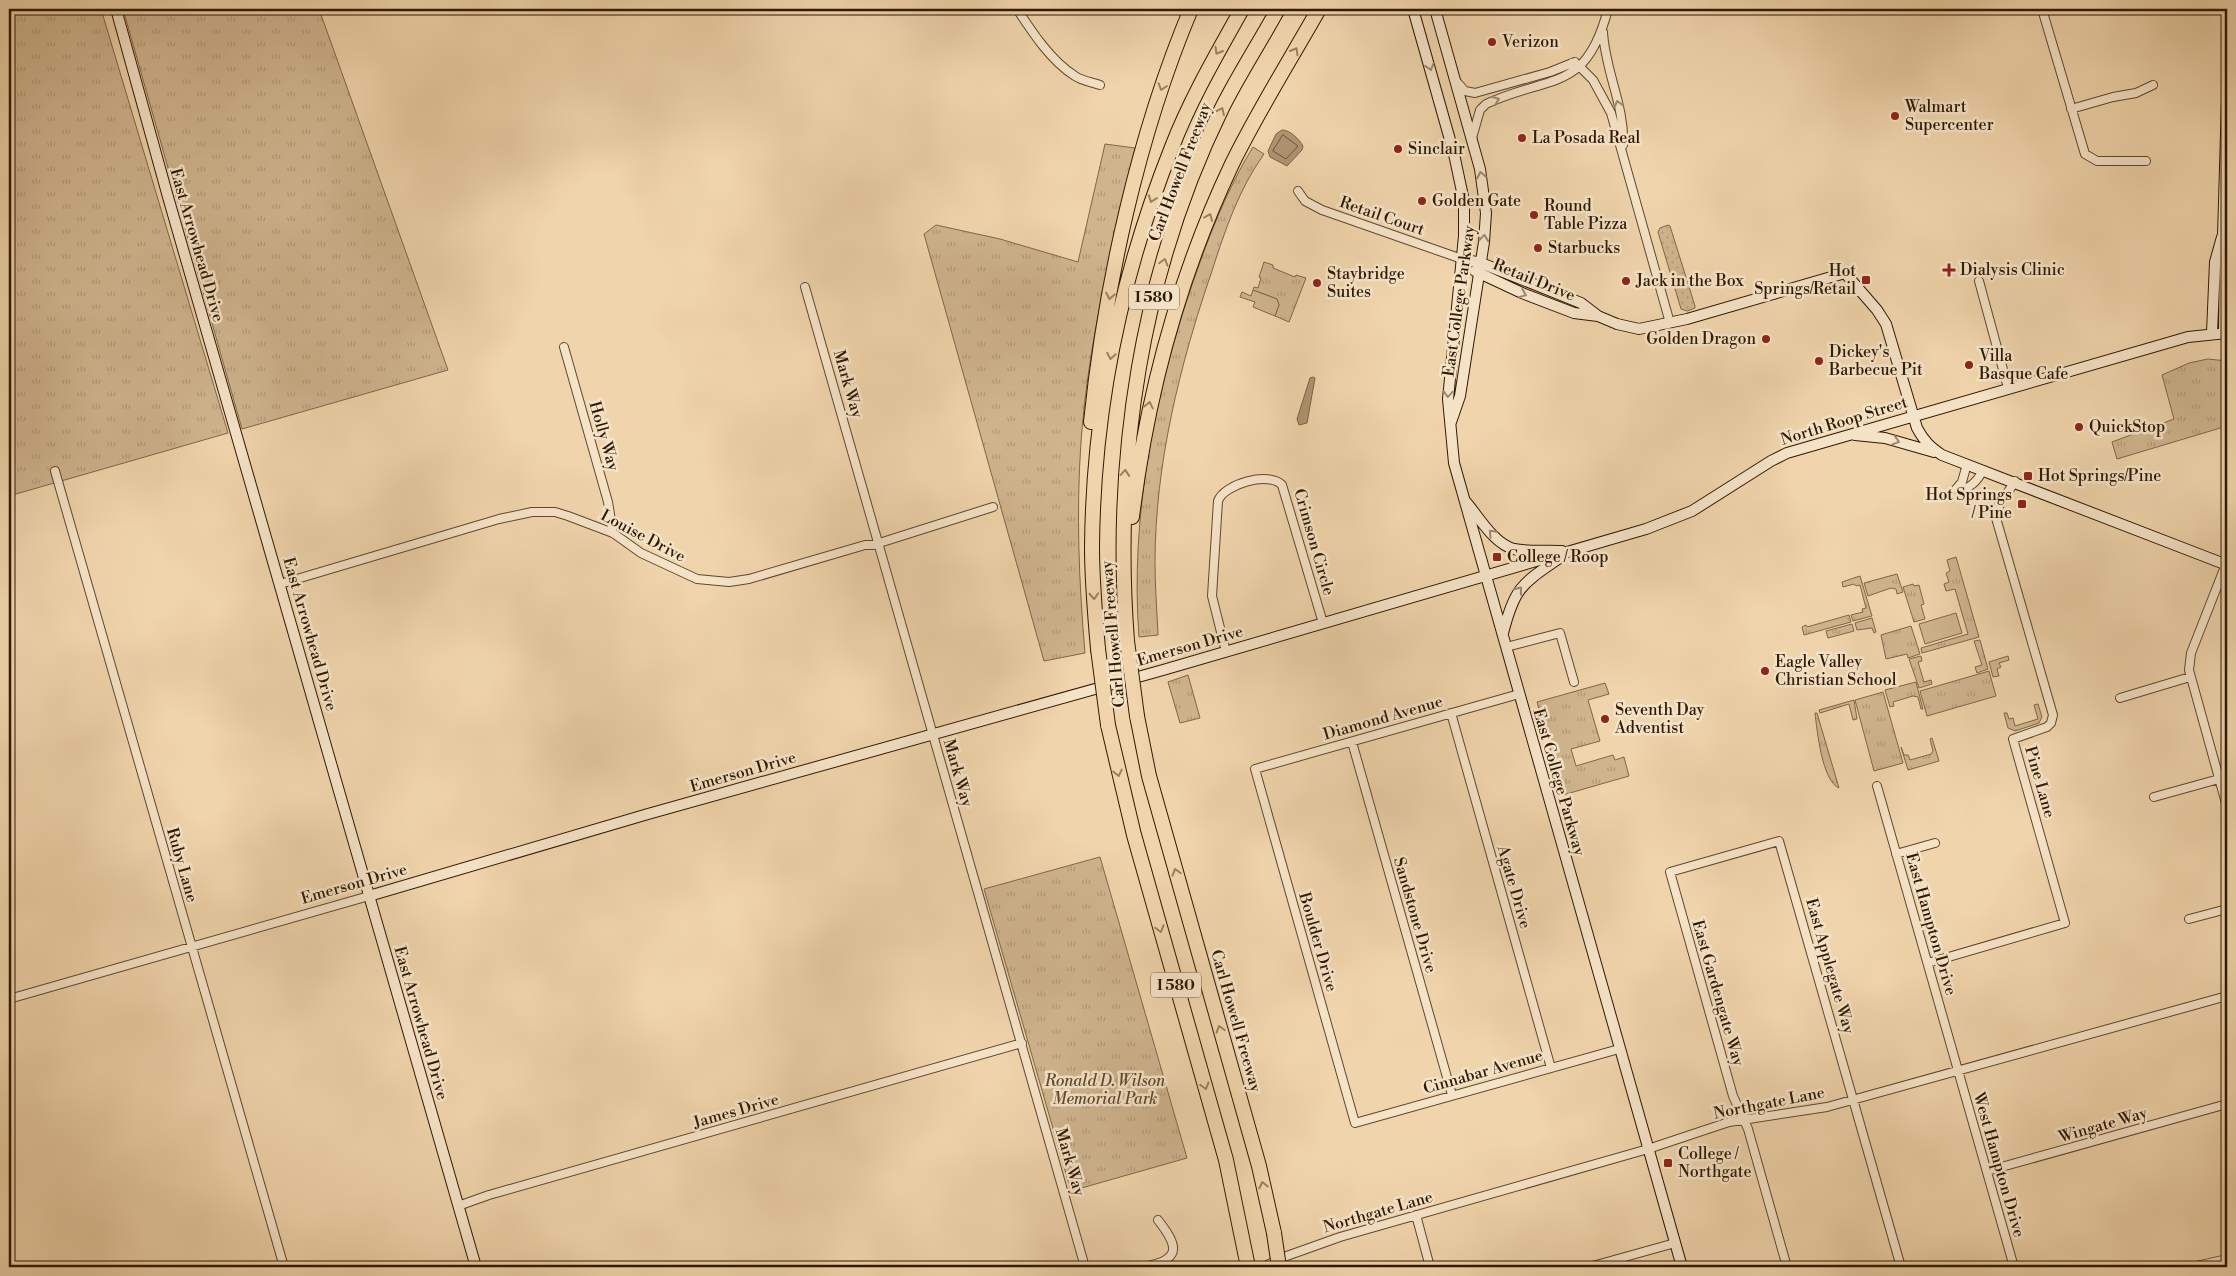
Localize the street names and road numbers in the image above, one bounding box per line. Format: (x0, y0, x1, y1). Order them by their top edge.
street label: Carl Howell Freeway (1144, 99, 1216, 244)
street label: East Arrowhead Drive (166, 166, 228, 324)
street label: Retail Court (1337, 192, 1427, 240)
street label: East College Parkway (1438, 224, 1480, 378)
street label: Retail Drive (1490, 254, 1578, 306)
road number: I 580 (1129, 284, 1179, 310)
street label: Mark Way (829, 348, 867, 421)
street label: North Roop Street (1778, 392, 1910, 450)
street label: Holly Way (585, 399, 624, 473)
street label: Crimson Circle (1289, 486, 1339, 598)
street label: Louise Drive (597, 505, 689, 567)
street label: East Arrowhead Drive (279, 555, 341, 713)
street label: Carl Howell Freeway (1097, 560, 1129, 708)
street label: Emerson Drive (1135, 621, 1245, 671)
street label: Diamond Avenue (1321, 691, 1445, 745)
street label: East College Parkway (1528, 706, 1590, 858)
street label: Mark Way (939, 737, 977, 810)
street label: Pine Lane (2020, 744, 2060, 820)
street label: Emerson Drive (688, 747, 798, 797)
street label: Ruby Lane (162, 825, 202, 905)
street label: Agate Drive (1492, 842, 1535, 931)
street label: East Hampton Drive (1901, 850, 1961, 998)
street label: Sandstone Drive (1389, 855, 1441, 975)
street label: Emerson Drive (299, 859, 409, 909)
street label: Boulder Drive (1294, 889, 1342, 994)
street label: East Applegate Way (1801, 896, 1859, 1036)
street label: East Gardengate Way (1688, 918, 1749, 1069)
street label: East Arrowhead Drive (390, 944, 452, 1102)
street label: Carl Howell Freeway (1206, 947, 1266, 1095)
road number: I 580 (1151, 972, 1201, 998)
street label: Cinnabar Avenue (1421, 1045, 1545, 1099)
street label: Northgate Lane (1712, 1082, 1826, 1124)
street label: James Drive (690, 1089, 781, 1133)
street label: West Hampton Drive (1968, 1089, 2029, 1240)
street label: Wingate Way (2055, 1103, 2150, 1147)
street label: Mark Way (1051, 1126, 1089, 1199)
street label: Northgate Lane (1321, 1187, 1435, 1237)

